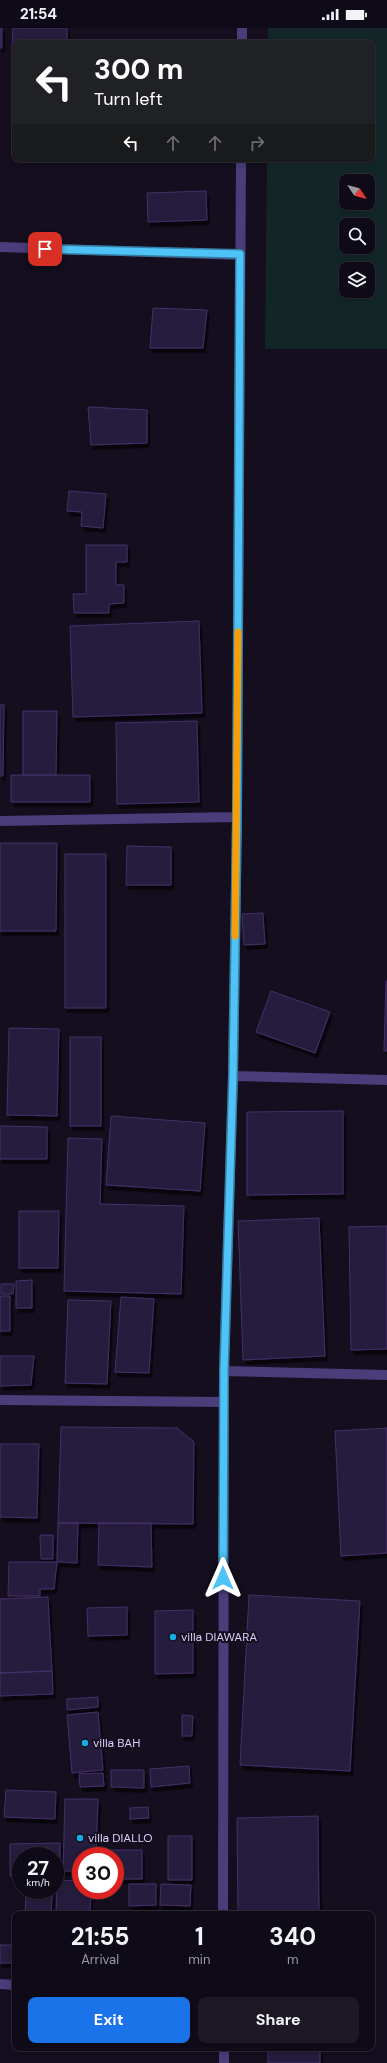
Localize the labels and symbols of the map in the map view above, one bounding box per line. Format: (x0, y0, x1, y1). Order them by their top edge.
north arrow (339, 174, 375, 210)
pin (28, 232, 62, 266)
position arrow (202, 1557, 244, 1599)
place label: villa DIAWARA (181, 1629, 257, 1645)
marker: villa DIAWARA (168, 1632, 178, 1642)
place label: villa BAH (93, 1735, 141, 1751)
marker: villa BAH (80, 1738, 90, 1748)
place label: villa DIALLO (88, 1830, 152, 1846)
marker: villa DIALLO (75, 1833, 85, 1843)
speed limit sign: 30 (72, 1847, 124, 1899)

